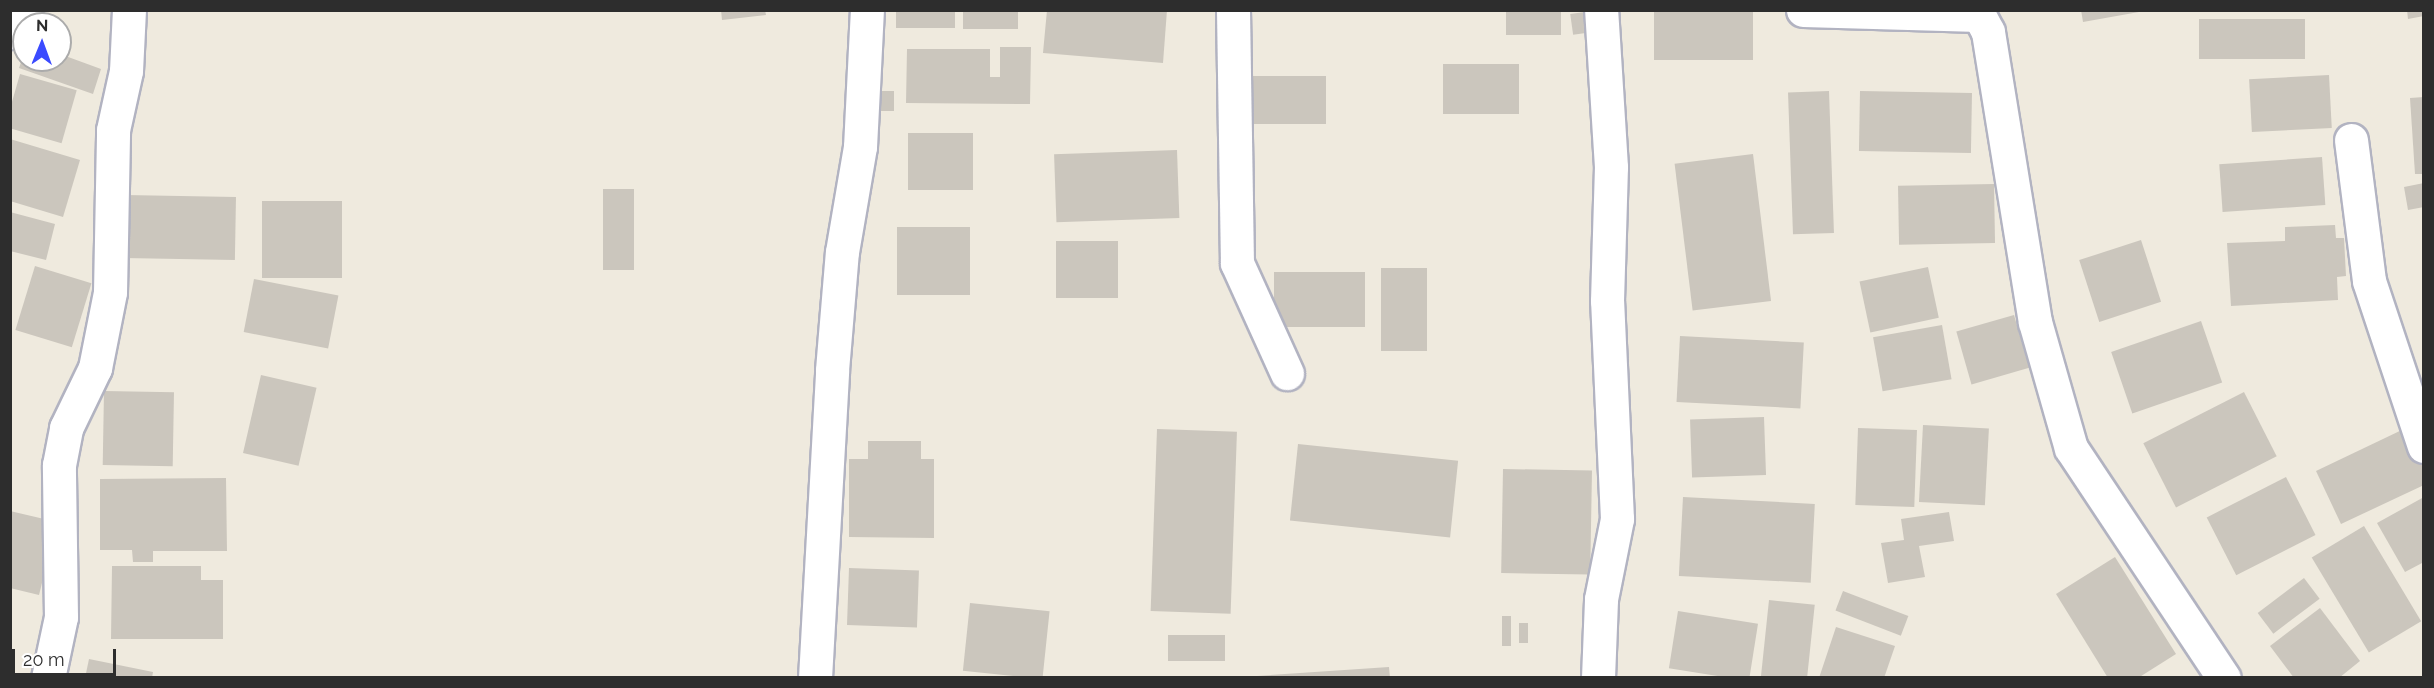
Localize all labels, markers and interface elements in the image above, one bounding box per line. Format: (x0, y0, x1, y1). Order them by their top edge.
north arrow (12, 12, 72, 72)
text: N (36, 16, 49, 35)
scale bar (15, 637, 118, 675)
text: 20 m (23, 649, 65, 670)

